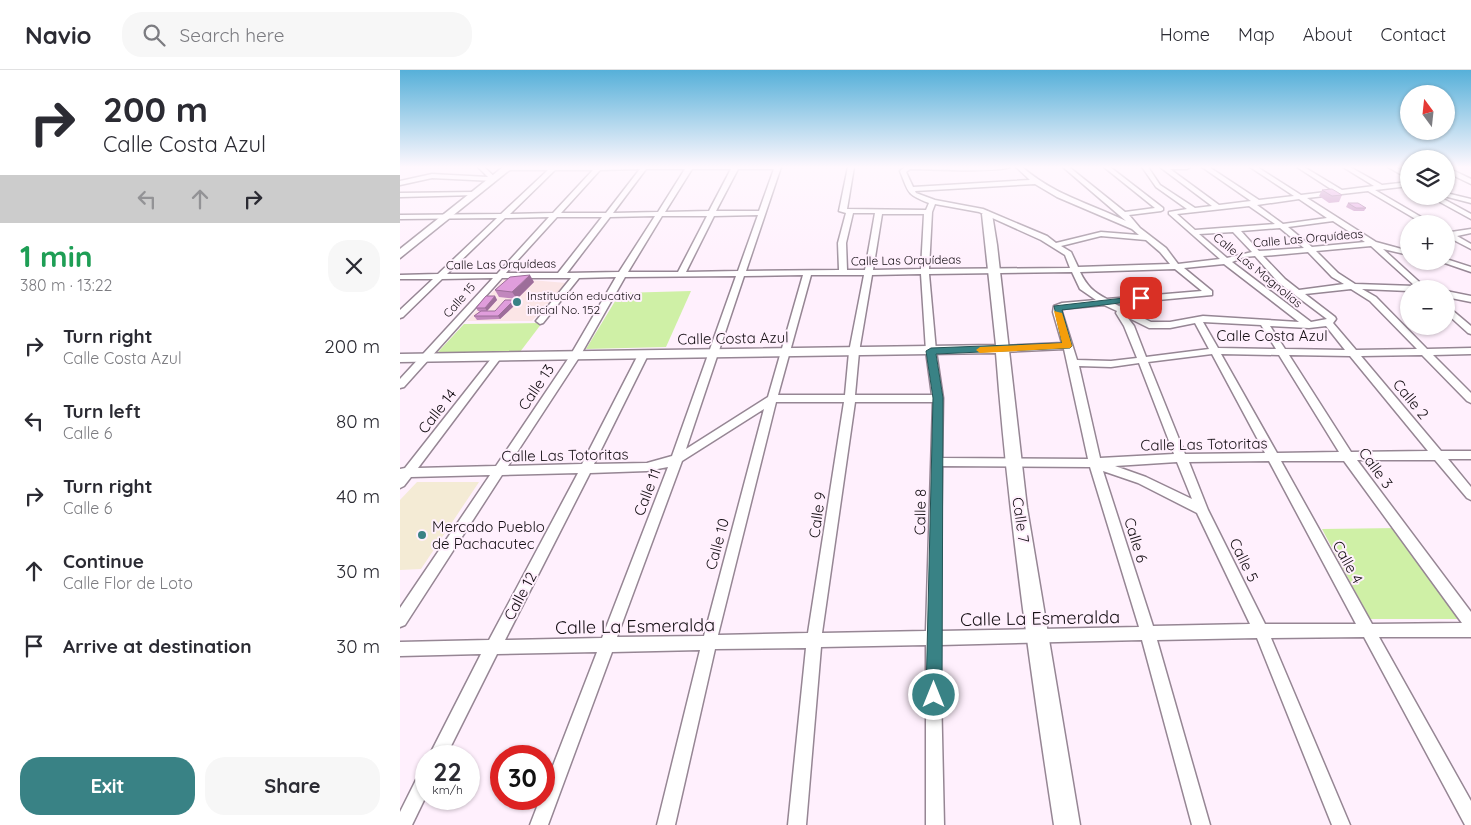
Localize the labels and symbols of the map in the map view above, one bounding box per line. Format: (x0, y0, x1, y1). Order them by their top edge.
north arrow (1400, 85, 1455, 140)
street label: Calle Las Orquídeas (1252, 226, 1364, 250)
street label: Calle Las Magnolias (1210, 229, 1306, 311)
street label: Calle Las Orquídeas (851, 252, 962, 268)
street label: Calle Las Orquídeas (446, 256, 557, 272)
pin (1120, 277, 1162, 319)
street label: Calle 15 (440, 279, 478, 321)
place label: Institución educativa inicial No. 152 (527, 288, 641, 317)
marker: Institución educativa inicial No. 152 (511, 296, 523, 308)
street label: Calle Costa Azul (1216, 326, 1328, 345)
street label: Calle Costa Azul (677, 328, 789, 348)
street label: Calle 13 (514, 360, 558, 414)
street label: Calle 2 (1389, 375, 1433, 423)
street label: Calle 14 (414, 385, 460, 437)
street label: Calle Las Totoritas (1140, 433, 1268, 455)
street label: Calle Las Totoritas (501, 444, 629, 466)
street label: Calle 3 (1355, 444, 1397, 492)
street label: Calle 11 (629, 466, 665, 518)
street label: Calle 8 (910, 489, 930, 535)
street label: Calle 9 (804, 491, 830, 539)
street label: Calle 7 (1008, 496, 1034, 544)
street label: Calle 6 (1120, 515, 1152, 565)
street label: Calle 10 (701, 516, 733, 572)
place label: Mercado Pueblo de Pachacutec (432, 517, 545, 553)
marker: Mercado Pueblo de Pachacutec (416, 529, 428, 541)
street label: Calle 5 (1225, 535, 1263, 585)
street label: Calle 4 (1329, 537, 1368, 587)
street label: Calle 12 (499, 569, 541, 623)
street label: Calle La Esmeralda (960, 605, 1120, 631)
street label: Calle La Esmeralda (555, 613, 715, 639)
position arrow (907, 668, 959, 720)
speed limit sign: 30 (490, 745, 555, 810)

